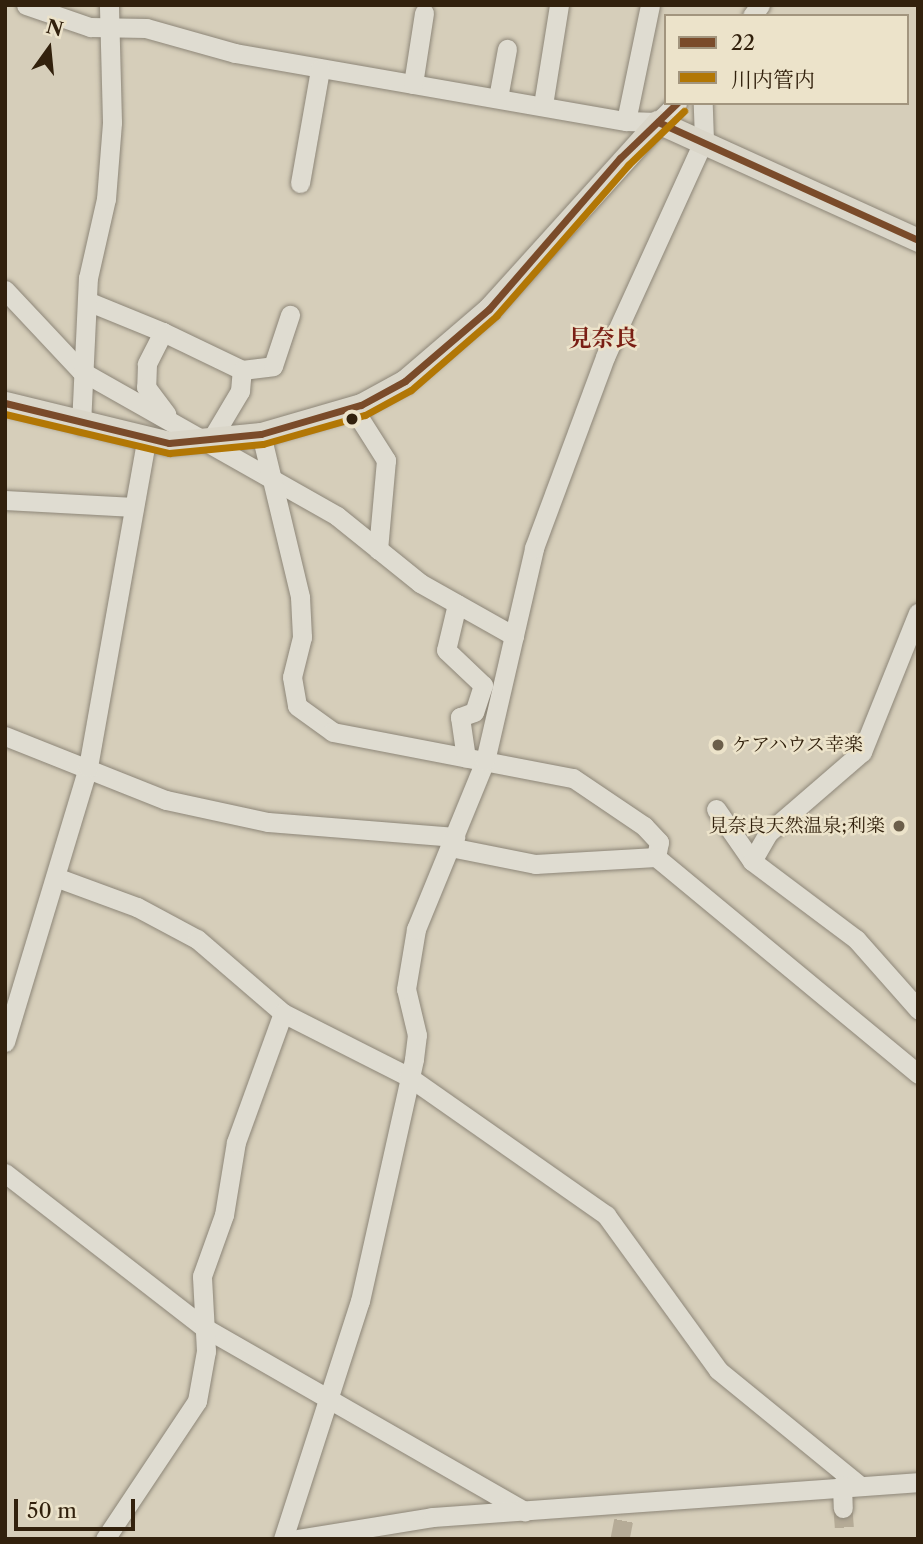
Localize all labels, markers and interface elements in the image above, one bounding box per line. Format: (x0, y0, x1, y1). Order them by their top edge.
north arrow (14, 14, 84, 84)
legend (664, 14, 909, 105)
text: N (44, 15, 66, 41)
text: 22 (731, 30, 755, 55)
text: 川内管内 (731, 67, 815, 92)
district label: 見奈良 (569, 324, 637, 352)
unlabelled marker (345, 412, 359, 426)
place label: ケアハウス幸楽 (732, 734, 865, 756)
marker: ケアハウス幸楽 (710, 737, 726, 753)
place label: 見奈良天然温泉;利楽 (709, 815, 885, 837)
marker: 見奈良天然温泉;利楽 (891, 818, 907, 834)
scale bar (18, 1484, 138, 1528)
text: 50 m (27, 1498, 77, 1523)

